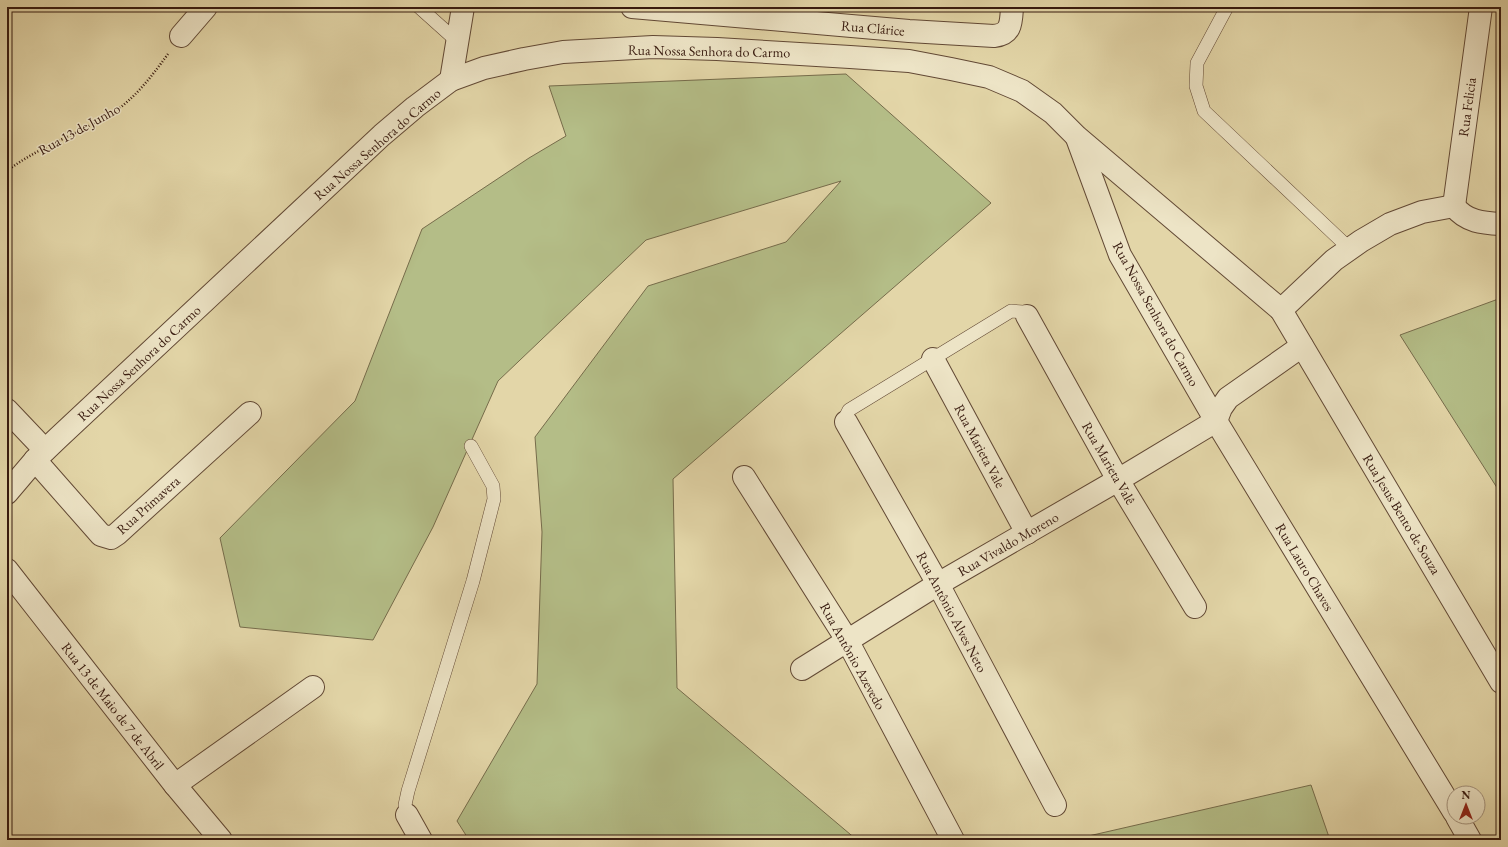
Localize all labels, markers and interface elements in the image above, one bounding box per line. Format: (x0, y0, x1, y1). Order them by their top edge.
street label: Rua Clárice (841, 16, 906, 40)
street label: Rua Nossa Senhora do Carmo (628, 41, 791, 61)
street label: Rua Felicia (1454, 76, 1480, 138)
street label: Rua Nossa Senhora do Carmo (310, 84, 444, 204)
street label: Rua 13 de Junho (35, 99, 123, 159)
street label: Rua Nossa Senhora do Carmo (1109, 239, 1203, 390)
street label: Rua Nossa Senhora do Carmo (73, 301, 205, 425)
street label: Rua Marieta Vale (950, 401, 1010, 492)
street label: Rua Marieta Valê (1078, 418, 1140, 508)
street label: Rua Jesus Bento de Souza (1359, 450, 1445, 578)
street label: Rua Primavera (113, 472, 184, 538)
street label: Rua Vivaldo Moreno (954, 508, 1062, 580)
street label: Rua Lauro Chaves (1272, 520, 1339, 615)
street label: Rua Antônio Alves Neto (913, 549, 991, 676)
street label: Rua Antônio Azevedo (816, 599, 890, 713)
street label: Rua 13 de Maio de 7 de Abril (58, 639, 169, 774)
north arrow (1446, 785, 1486, 825)
text: N (1462, 788, 1471, 802)

